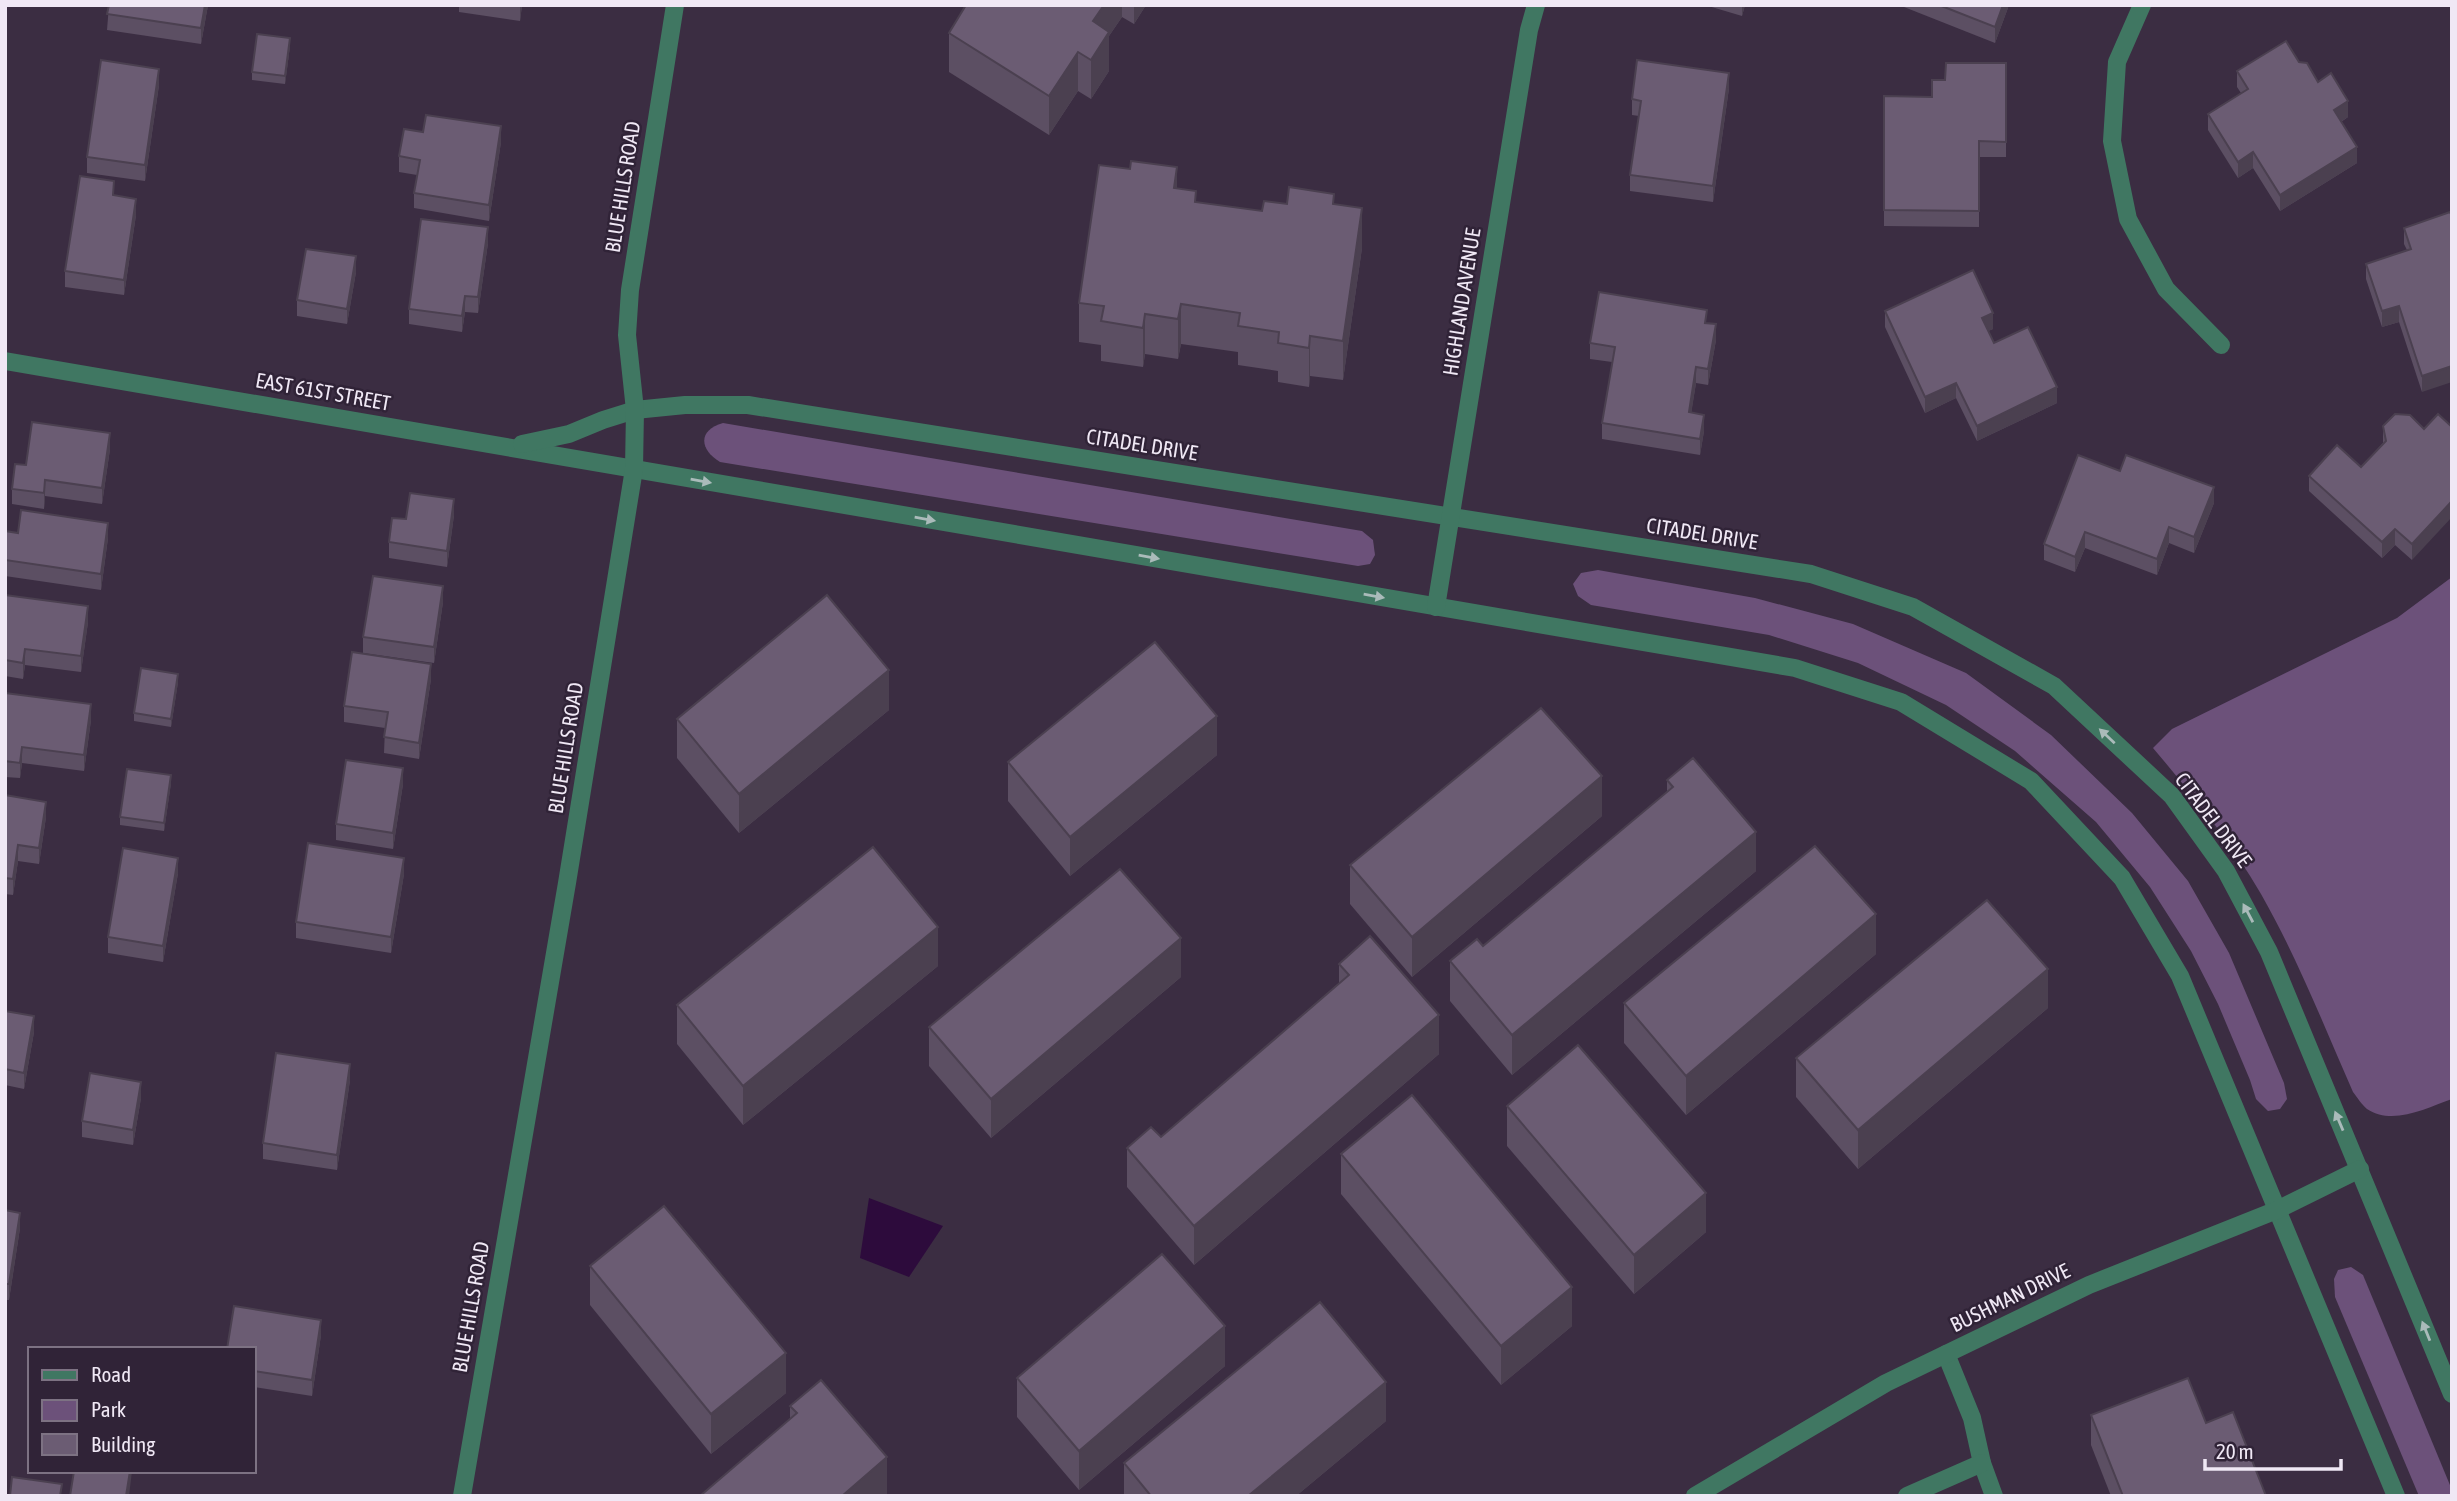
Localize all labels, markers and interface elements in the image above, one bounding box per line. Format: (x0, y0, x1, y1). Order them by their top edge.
street label: BLUE HILLS ROAD (600, 120, 644, 254)
street label: HIGHLAND AVENUE (1437, 226, 1485, 377)
street label: EAST 61ST STREET (254, 367, 392, 415)
street label: CITADEL DRIVE (1085, 423, 1199, 465)
one-way arrow (690, 476, 712, 487)
street label: CITADEL DRIVE (1645, 512, 1759, 554)
one-way arrow (914, 514, 936, 525)
one-way arrow (1138, 552, 1160, 563)
one-way arrow (1363, 591, 1385, 602)
street label: BLUE HILLS ROAD (543, 681, 587, 815)
one-way arrow (2099, 728, 2116, 744)
street label: CITADEL DRIVE (2170, 767, 2257, 871)
one-way arrow (2242, 902, 2254, 922)
one-way arrow (2334, 1110, 2345, 1131)
street label: BLUE HILLS ROAD (447, 1240, 493, 1374)
street label: BUSHMAN DRIVE (1946, 1258, 2073, 1336)
one-way arrow (2420, 1321, 2432, 1341)
legend (28, 1347, 256, 1473)
text: Road (91, 1362, 131, 1386)
text: Park (91, 1397, 126, 1421)
scale bar (2205, 1428, 2342, 1472)
text: Building (91, 1432, 155, 1456)
text: 20 m (2216, 1439, 2254, 1463)

